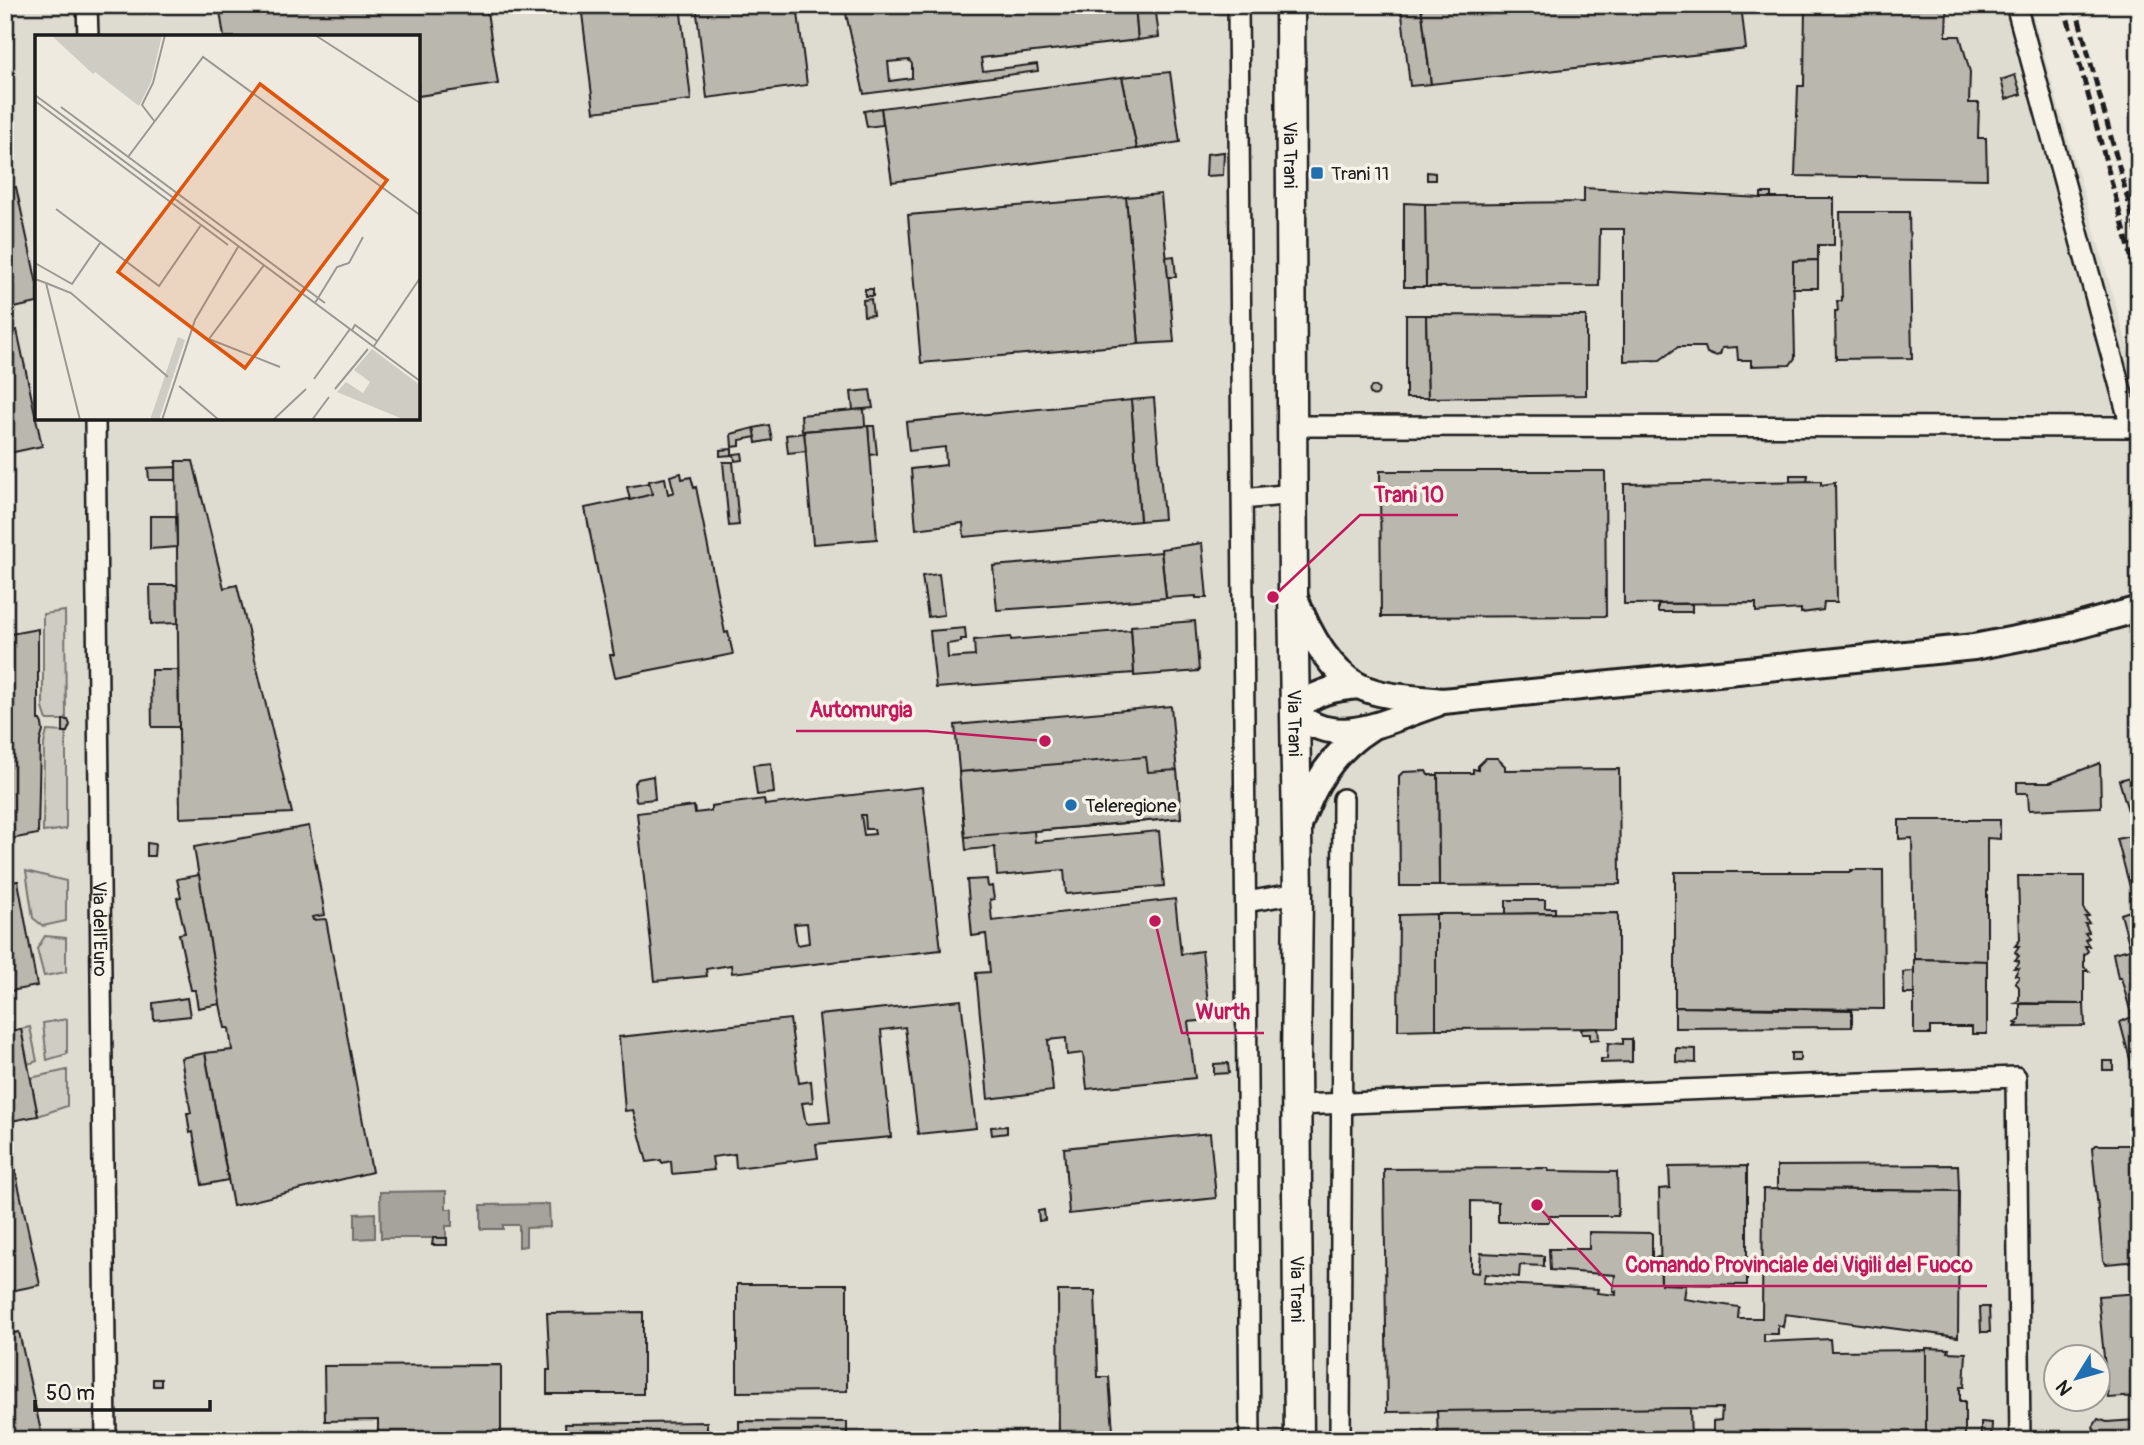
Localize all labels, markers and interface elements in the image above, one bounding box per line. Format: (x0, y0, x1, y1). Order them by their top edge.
inset map (35, 35, 420, 420)
street label: Via Trani (1278, 121, 1302, 189)
place label: Trani 11 (1331, 162, 1389, 186)
marker: Trani 11 (1309, 165, 1325, 181)
callout: Trani 10 (1360, 473, 1458, 515)
text: Trani 10 (1373, 482, 1444, 509)
callout: Automurgia (796, 689, 927, 731)
street label: Via Trani (1282, 689, 1307, 757)
text: Automurgia (809, 697, 913, 724)
place label: Teleregione (1085, 794, 1177, 818)
marker: Teleregione (1063, 797, 1079, 813)
street label: Via dell'Euro (87, 881, 112, 977)
callout: Wurth (1182, 991, 1264, 1033)
text: Wurth (1196, 999, 1250, 1026)
callout: Comando Provinciale dei Vigili del Fuoco (1612, 1244, 1987, 1286)
text: Comando Provinciale dei Vigili del Fuoco (1625, 1252, 1973, 1279)
street label: Via Trani (1285, 1255, 1309, 1323)
north arrow (2042, 1344, 2112, 1414)
scale bar (35, 1368, 210, 1412)
text: N (2051, 1375, 2078, 1400)
text: 50 m (46, 1380, 95, 1407)

